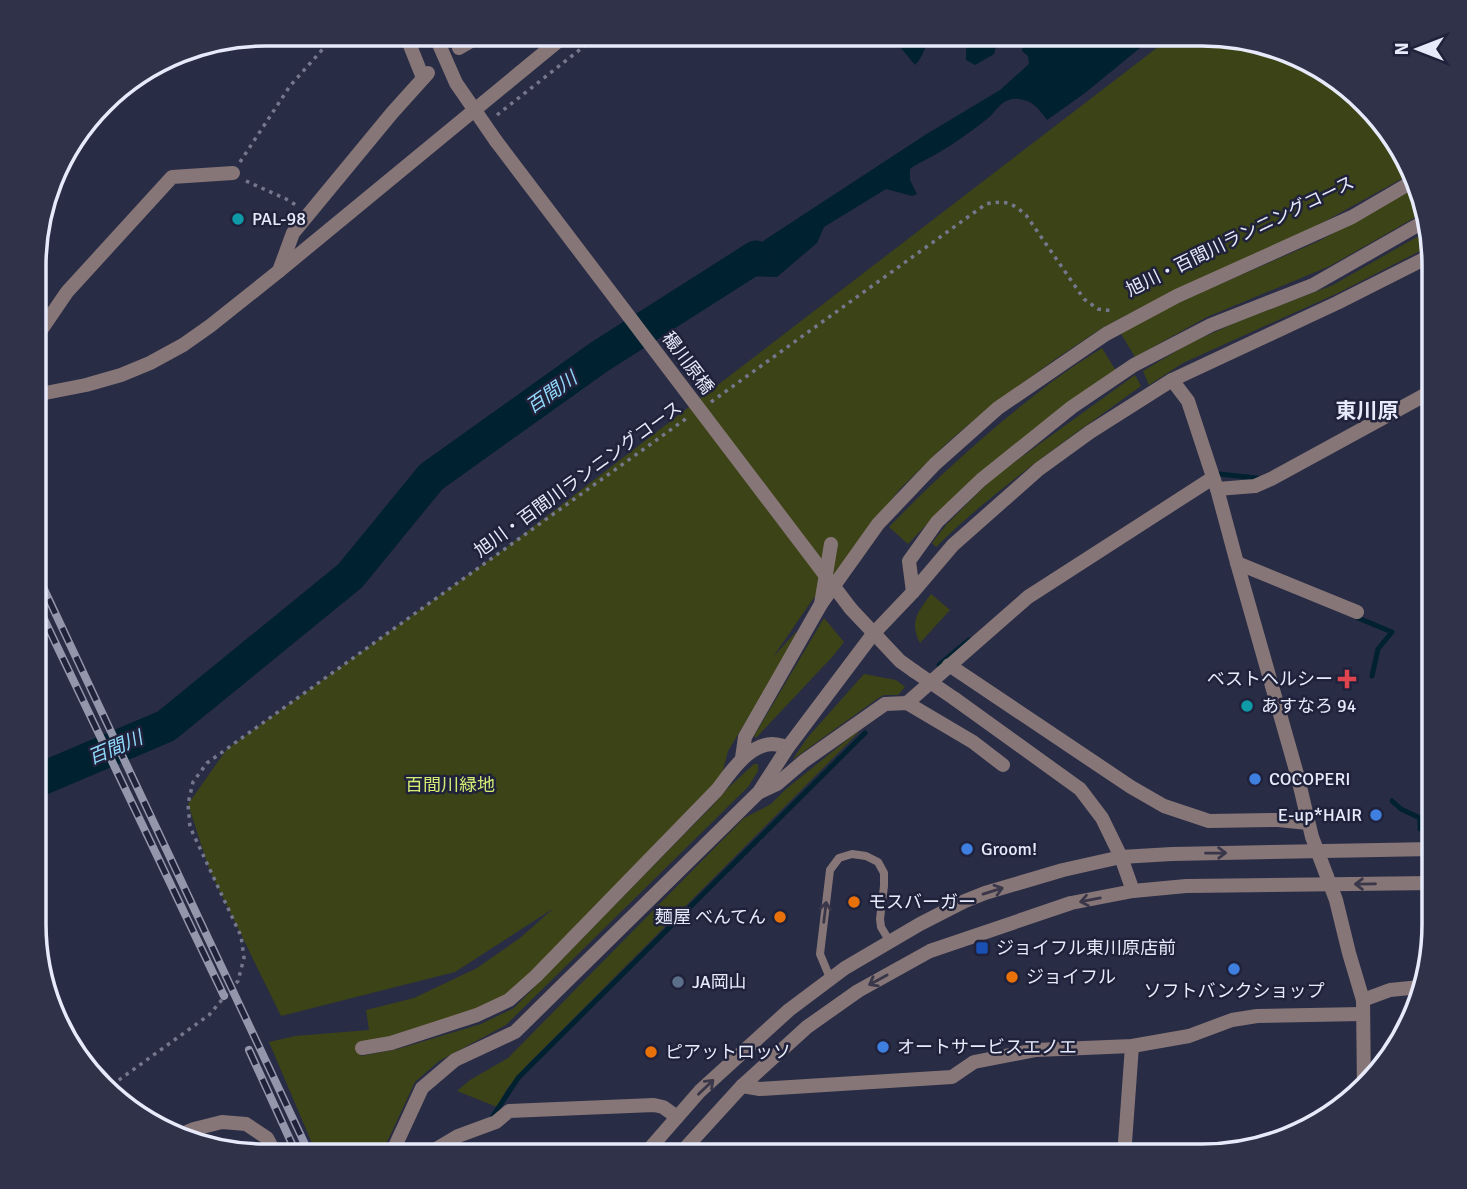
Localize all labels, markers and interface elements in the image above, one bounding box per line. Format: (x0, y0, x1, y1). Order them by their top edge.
north arrow (1383, 14, 1453, 84)
text: N (1390, 42, 1414, 56)
street label: 旭川・百間川ランニングコース (1122, 171, 1358, 301)
place label: PAL-98 (252, 208, 306, 230)
marker: PAL-98 (230, 211, 246, 227)
street label: 穝川原橋 (658, 328, 718, 398)
water label: 百間川 (521, 365, 583, 419)
street label: 旭川・百間川ランニングコース (470, 396, 686, 562)
district label: 東川原 (1336, 398, 1399, 424)
place label: ベストヘルシー (1207, 668, 1333, 690)
marker: ベストヘルシー (1339, 671, 1355, 687)
place label: あすなろ 94 (1261, 695, 1357, 717)
marker: あすなろ 94 (1239, 698, 1255, 714)
water label: 百間川 (84, 725, 148, 770)
place label: COCOPERI (1269, 768, 1351, 790)
marker: COCOPERI (1247, 771, 1263, 787)
park label: 百間川緑地 (405, 774, 495, 796)
place label: E-up*HAIR (1278, 804, 1362, 826)
marker: E-up*HAIR (1368, 807, 1384, 823)
place label: Groom! (981, 838, 1037, 860)
marker: Groom! (959, 841, 975, 857)
one-way arrow (1204, 846, 1227, 860)
one-way arrow (1354, 877, 1377, 891)
one-way arrow (982, 884, 1004, 897)
place label: モスバーガー (868, 891, 976, 913)
one-way arrow (1079, 893, 1102, 907)
marker: モスバーガー (846, 894, 862, 910)
one-way arrow (818, 901, 831, 924)
place label: 麺屋 べんてん (655, 906, 766, 928)
marker: 麺屋 べんてん (772, 909, 788, 925)
place label: ジョイフル東川原店前 (996, 937, 1176, 959)
marker: ジョイフル東川原店前 (974, 940, 990, 956)
marker: ソフトバンクショップ (1226, 961, 1242, 977)
place label: ジョイフル (1026, 966, 1116, 988)
marker: ジョイフル (1004, 969, 1020, 985)
place label: JA岡山 (692, 971, 747, 993)
one-way arrow (868, 973, 888, 987)
marker: JA岡山 (670, 974, 686, 990)
place label: ソフトバンクショップ (1144, 980, 1324, 1002)
place label: オートサービスエノエ (897, 1036, 1077, 1058)
marker: オートサービスエノエ (875, 1039, 891, 1055)
place label: ピアットロッソ (665, 1041, 791, 1063)
marker: ピアットロッソ (643, 1044, 659, 1060)
one-way arrow (697, 1078, 714, 1095)

